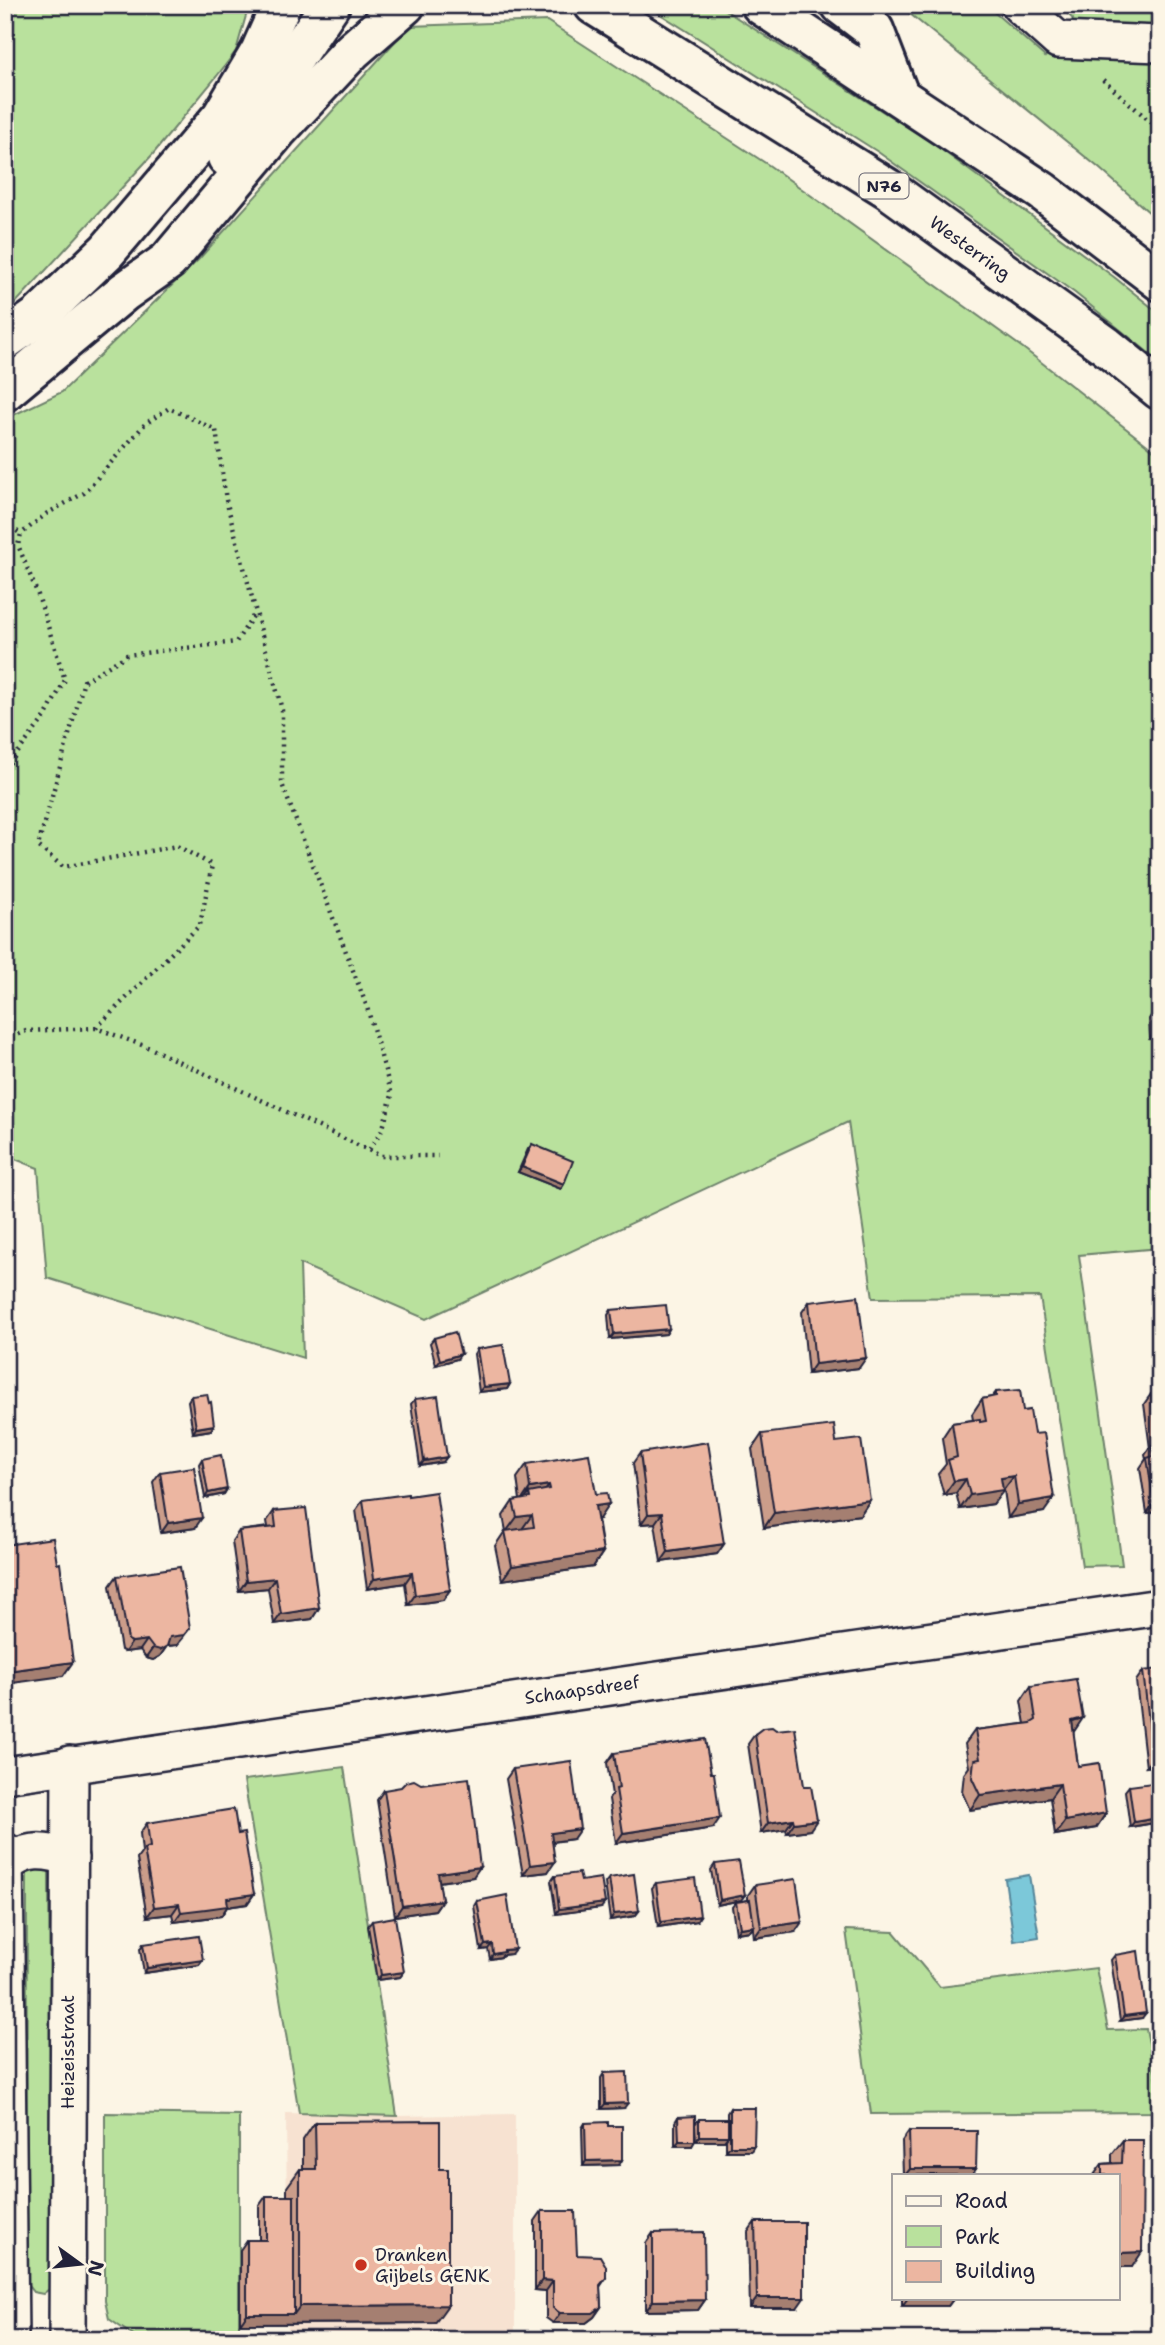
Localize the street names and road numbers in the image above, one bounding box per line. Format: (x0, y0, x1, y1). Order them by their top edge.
road number: N76 (860, 174, 908, 198)
street label: Westerring (925, 210, 1015, 286)
street label: Schaapsdreef (523, 1670, 641, 1710)
street label: Heizeisstraat (56, 1995, 80, 2109)

